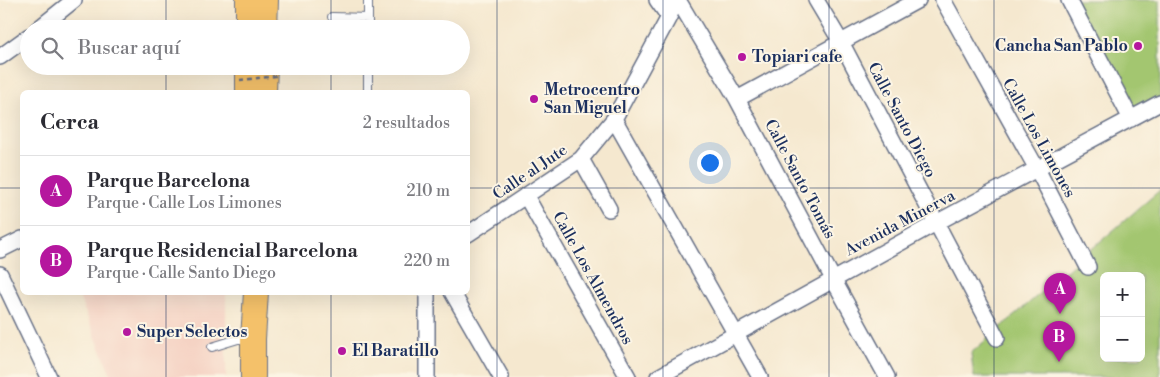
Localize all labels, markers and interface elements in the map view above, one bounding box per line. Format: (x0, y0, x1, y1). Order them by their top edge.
search box (20, 20, 470, 75)
icon: search (38, 34, 66, 62)
text: Buscar aquí (78, 36, 180, 60)
place label: Cancha San Pablo (995, 36, 1128, 56)
marker: Cancha San Pablo (1132, 40, 1144, 52)
place label: Topiari cafe (752, 47, 843, 67)
marker: Topiari cafe (736, 51, 748, 63)
street label: Calle Santo Diego (863, 59, 941, 181)
street label: Calle Los Limones (998, 75, 1080, 201)
place label: Metrocentro San Miguel (544, 80, 640, 118)
marker: Metrocentro San Miguel (528, 93, 540, 105)
text: Cerca (40, 110, 99, 136)
text: 2 resultados (363, 113, 450, 133)
street label: Calle Santo Tomás (760, 116, 840, 242)
street label: Calle al Jute (489, 140, 571, 204)
your location (697, 150, 723, 176)
text: Parque Barcelona (87, 169, 250, 193)
text: A (50, 181, 62, 201)
text: 210 m (406, 181, 450, 201)
street label: Avenida Minerva (841, 185, 959, 261)
text: Parque · Calle Los Limones (87, 193, 282, 213)
street label: Calle Los Almendros (548, 208, 638, 348)
text: Parque Residencial Barcelona (87, 239, 358, 263)
text: B (50, 251, 62, 271)
text: 220 m (404, 251, 450, 271)
text: Parque · Calle Santo Diego (87, 263, 276, 283)
map controls (1100, 272, 1145, 362)
button: + (1100, 272, 1145, 317)
pin: A (1044, 273, 1076, 314)
button: − (1100, 317, 1145, 362)
pin: B (1043, 321, 1075, 362)
place label: Super Selectos (137, 322, 247, 342)
marker: Super Selectos (121, 326, 133, 338)
place label: El Baratillo (352, 341, 439, 361)
marker: El Baratillo (336, 345, 348, 357)

